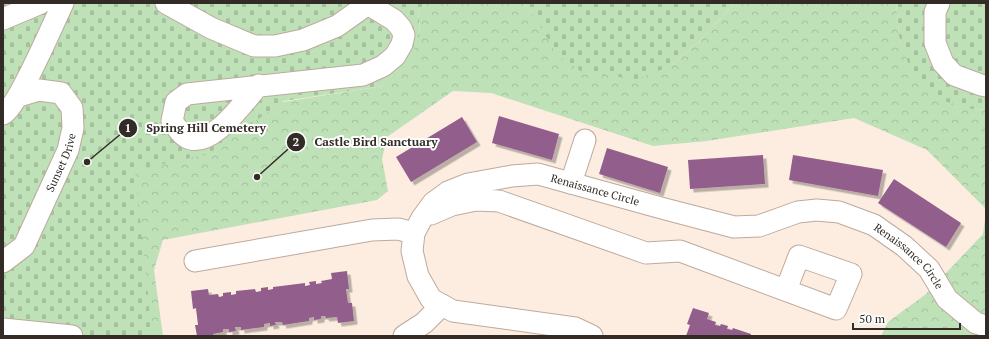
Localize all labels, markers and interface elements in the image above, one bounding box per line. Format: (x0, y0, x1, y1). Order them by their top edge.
callout: Spring Hill Cemetery (118, 116, 274, 140)
text: 1 (125, 120, 131, 135)
text: Spring Hill Cemetery (146, 120, 267, 135)
callout: Castle Bird Sanctuary (286, 130, 445, 154)
street label: Sunset Drive (43, 131, 79, 194)
text: 2 (293, 134, 300, 149)
text: Castle Bird Sanctuary (314, 134, 438, 149)
street label: Renaissance Circle (549, 171, 641, 209)
street label: Renaissance Circle (871, 220, 947, 292)
scale bar (853, 305, 960, 331)
text: 50 m (859, 311, 886, 326)

